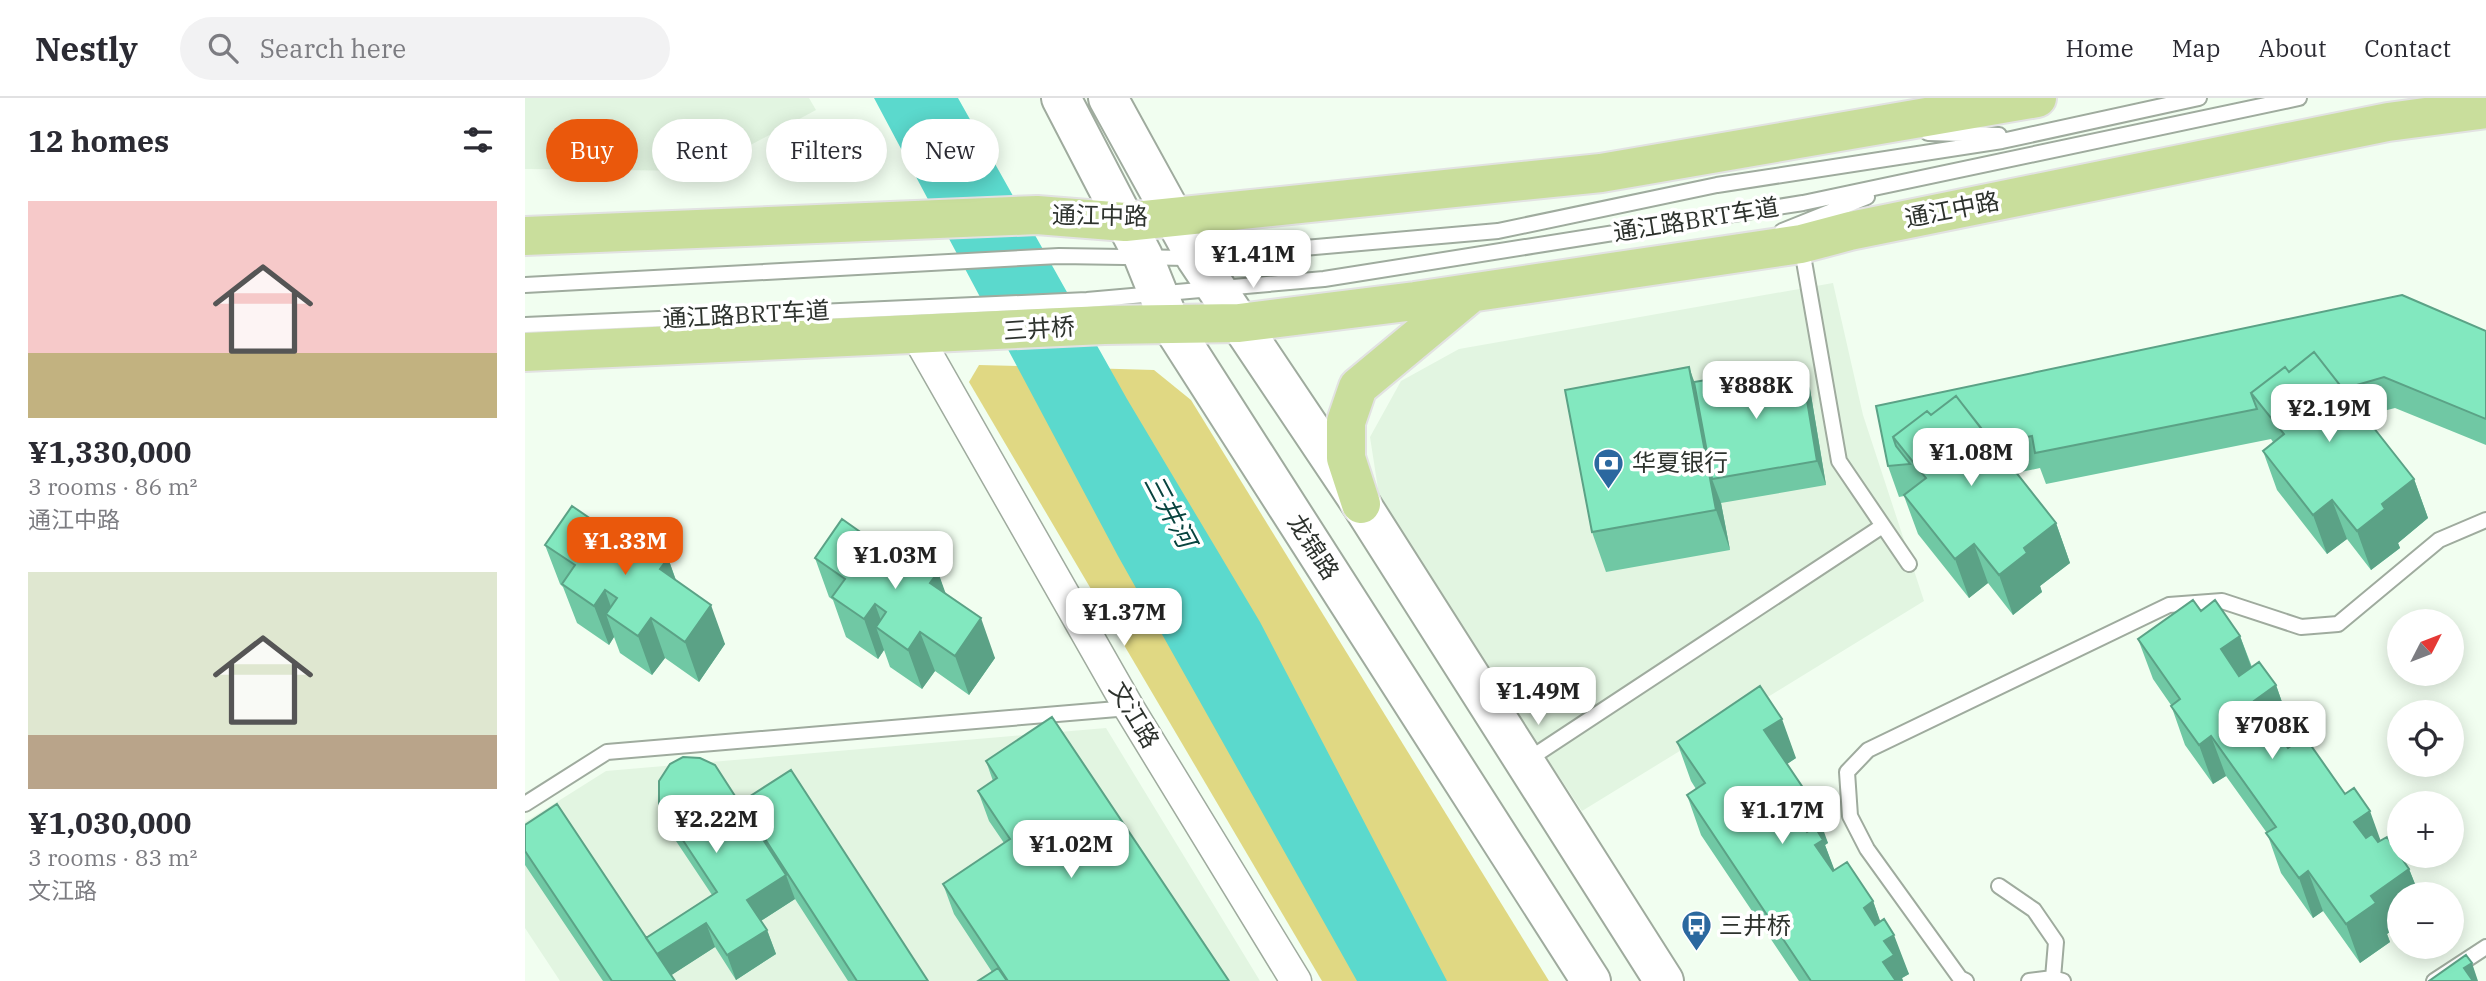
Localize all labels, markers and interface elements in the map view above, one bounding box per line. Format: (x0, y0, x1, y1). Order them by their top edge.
search box (180, 17, 670, 80)
text: Nestly (35, 27, 138, 70)
icon: search (204, 29, 242, 67)
text: Search here (260, 31, 406, 65)
text: Home (2066, 32, 2134, 64)
text: Map (2172, 32, 2220, 64)
text: About (2258, 32, 2326, 64)
text: Contact (2364, 32, 2451, 64)
chip: Buy (546, 119, 638, 182)
chip: Rent (652, 119, 752, 182)
chip: Filters (766, 119, 887, 182)
chip: New (901, 119, 999, 182)
text: 12 homes (28, 121, 169, 160)
icon: filters (459, 121, 497, 159)
street label: 通江中路 (1902, 184, 2002, 234)
street label: 通江路BRT车道 (1611, 190, 1781, 248)
street label: 通江中路 (1052, 198, 1148, 232)
pin: ¥1.41M (1196, 230, 1310, 290)
text: ¥1.41M (1211, 238, 1295, 268)
icon: home (200, 246, 326, 372)
street label: 通江路BRT车道 (662, 294, 830, 334)
street label: 三井桥 (1002, 310, 1076, 346)
pin: ¥888K (1707, 362, 1805, 421)
text: ¥888K (1719, 369, 1793, 399)
pin: ¥2.19M (2272, 384, 2386, 444)
text: ¥2.19M (2287, 392, 2371, 422)
pin: ¥1.08M (1914, 428, 2028, 488)
text: ¥1,330,000 (28, 432, 191, 471)
text: ¥1.08M (1929, 436, 2013, 466)
bank icon: 华夏银行 (1592, 446, 1626, 490)
place label: 华夏银行 (1632, 446, 1728, 478)
water label: 三井河 (1138, 468, 1207, 557)
text: 3 rooms · 86 m² (28, 471, 198, 501)
text: 通江中路 (28, 504, 120, 534)
street label: 龙锦路 (1281, 508, 1347, 585)
pin: ¥1.33M (568, 518, 682, 577)
text: ¥1.33M (583, 525, 667, 555)
pin: ¥1.03M (838, 532, 952, 591)
text: ¥1.03M (853, 539, 937, 569)
pin: ¥1.37M (1067, 588, 1181, 648)
text: ¥1.37M (1082, 596, 1166, 626)
north arrow (2387, 609, 2464, 686)
map controls (2387, 609, 2464, 959)
icon: home (200, 617, 326, 743)
pin: ¥1.49M (1481, 668, 1595, 727)
street label: 文江路 (1103, 675, 1167, 754)
text: ¥1.49M (1496, 675, 1580, 705)
button: locate (2387, 700, 2464, 777)
pin: ¥708K (2223, 702, 2321, 761)
text: ¥708K (2235, 709, 2309, 739)
pin: ¥1.17M (1725, 786, 1839, 846)
button: + (2387, 791, 2464, 868)
text: ¥1.17M (1740, 794, 1824, 824)
pin: ¥2.22M (659, 796, 773, 855)
text: ¥1,030,000 (28, 803, 191, 842)
text: ¥2.22M (674, 803, 758, 833)
pin: ¥1.02M (1014, 820, 1128, 880)
text: ¥1.02M (1029, 828, 1113, 858)
text: 3 rooms · 83 m² (28, 842, 198, 872)
text: 文江路 (28, 875, 97, 905)
button: − (2387, 882, 2464, 959)
bus stop icon: 三井桥 (1679, 909, 1713, 953)
place label: 三井桥 (1719, 909, 1791, 941)

